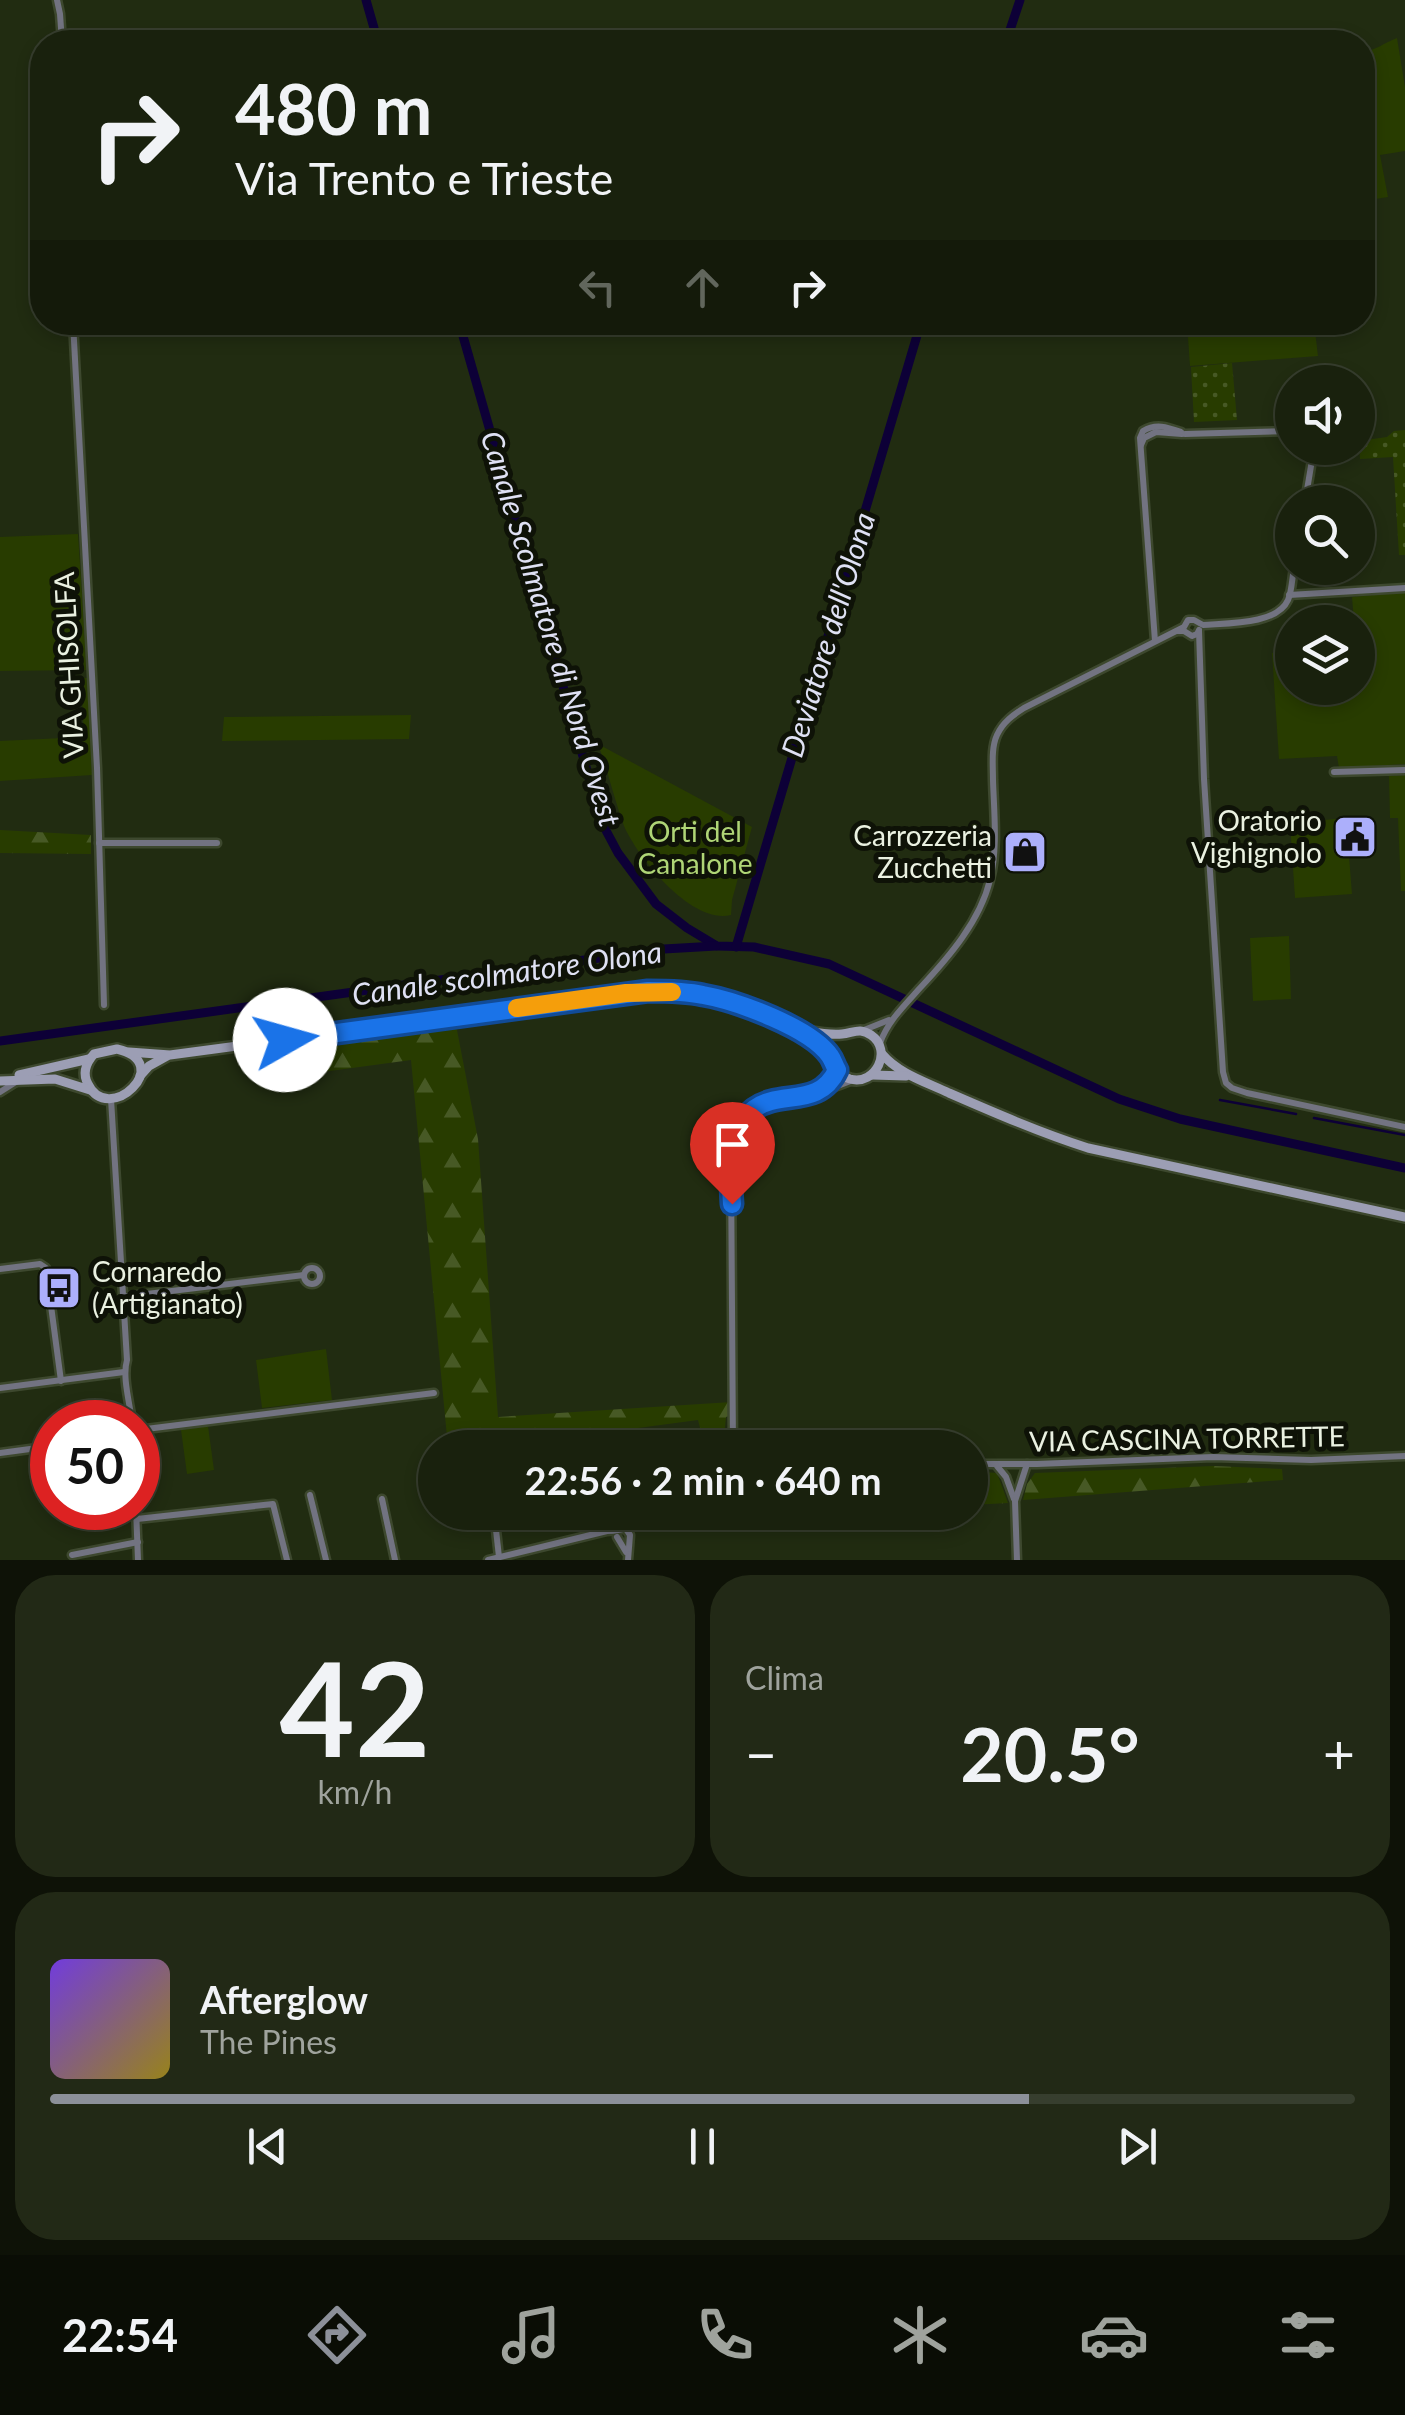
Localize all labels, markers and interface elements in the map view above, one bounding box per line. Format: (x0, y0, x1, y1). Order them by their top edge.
text: 480 m (235, 66, 432, 150)
icon: right (70, 70, 200, 200)
text: Via Trento e Trieste (235, 151, 613, 205)
icon: left (570, 260, 625, 315)
icon: ahead (675, 260, 730, 315)
icon: right (780, 260, 835, 315)
map controls (1275, 365, 1375, 705)
button: sound (1275, 365, 1375, 465)
water label: Canale Scolmatore di Nord Ovest (474, 426, 629, 831)
button: search (1275, 485, 1375, 585)
water label: Deviatore dell'Olona (773, 508, 881, 761)
street label: VIA GHISOLFA (46, 571, 90, 759)
button: layers (1275, 605, 1375, 705)
place label: Oratorio Vighignolo (1191, 803, 1322, 869)
park label: Orti del Canalone (637, 814, 753, 880)
public building icon: Oratorio Vighignolo (1332, 814, 1378, 860)
place label: Carrozzeria Zucchetti (853, 818, 992, 884)
shop icon: Carrozzeria Zucchetti (1002, 829, 1048, 875)
water label: Canale scolmatore Olona (350, 932, 664, 1012)
position arrow (233, 988, 337, 1092)
pin (690, 1102, 775, 1205)
icon: arrive (705, 1117, 760, 1172)
place label: Cornaredo (Artigianato) (92, 1254, 243, 1320)
bus stop icon: Cornaredo (Artigianato) (36, 1265, 82, 1311)
speed limit sign: 50 (30, 1400, 160, 1530)
street label: VIA CASCINA TORRETTE (1029, 1418, 1345, 1458)
text: 22:56 · 2 min · 640 m (524, 1457, 882, 1503)
text: 42 (280, 1629, 430, 1785)
text: Clima (745, 1658, 824, 1697)
text: 20.5° (960, 1708, 1140, 1798)
text: − (745, 1720, 777, 1786)
text: + (1323, 1720, 1355, 1786)
text: km/h (318, 1772, 392, 1811)
text: Afterglow (200, 1976, 368, 2022)
text: The Pines (200, 2022, 337, 2061)
icon: previous (240, 2119, 295, 2174)
icon: pause (675, 2119, 730, 2174)
icon: next (1110, 2119, 1165, 2174)
icon: directions (302, 2300, 372, 2370)
icon: music (496, 2300, 566, 2370)
icon: phone (690, 2300, 760, 2370)
icon: climate (885, 2300, 955, 2370)
icon: car (1079, 2300, 1149, 2370)
icon: filters (1273, 2300, 1343, 2370)
text: 22:54 (62, 2308, 178, 2362)

